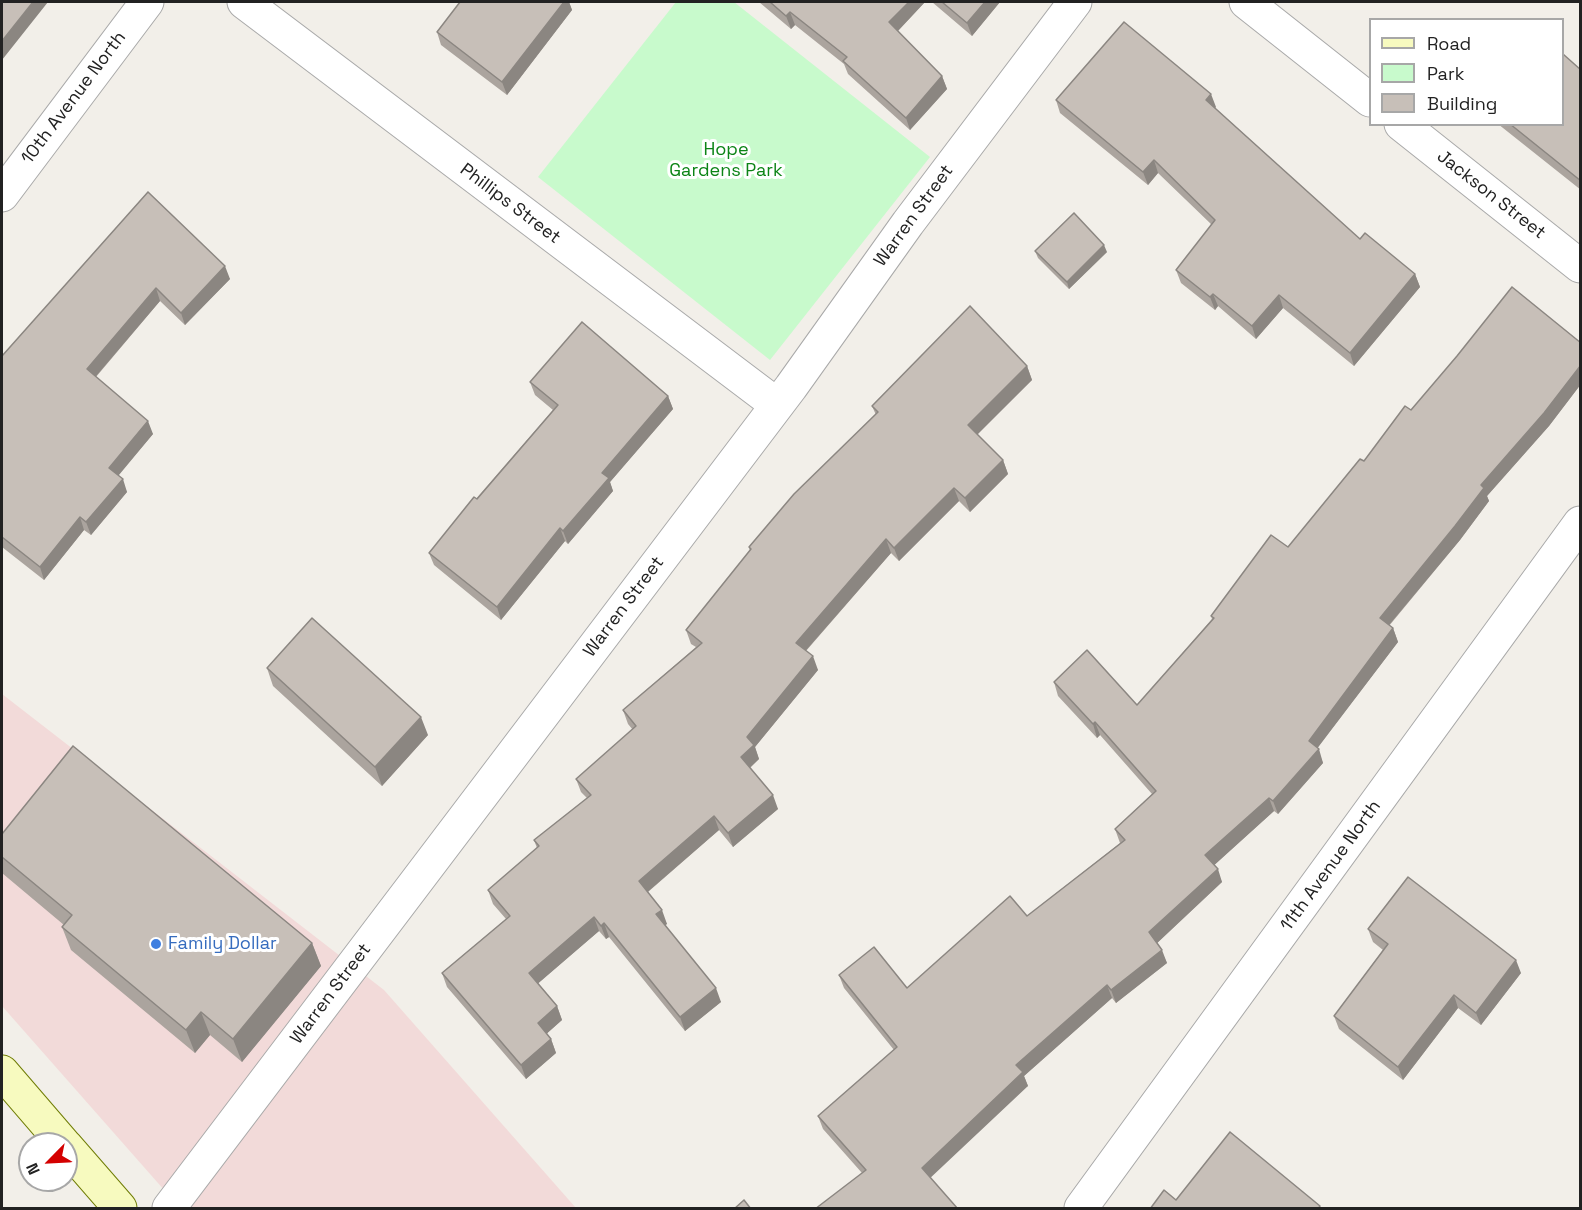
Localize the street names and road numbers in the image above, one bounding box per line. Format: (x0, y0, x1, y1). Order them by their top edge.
street label: 10th Avenue North (17, 27, 131, 169)
street label: Jackson Street (1432, 146, 1550, 244)
street label: Phillips Street (455, 159, 565, 249)
street label: Warren Street (870, 161, 958, 271)
street label: Warren Street (579, 552, 669, 662)
street label: 11th Avenue North (1276, 796, 1386, 936)
street label: Warren Street (286, 939, 376, 1049)

